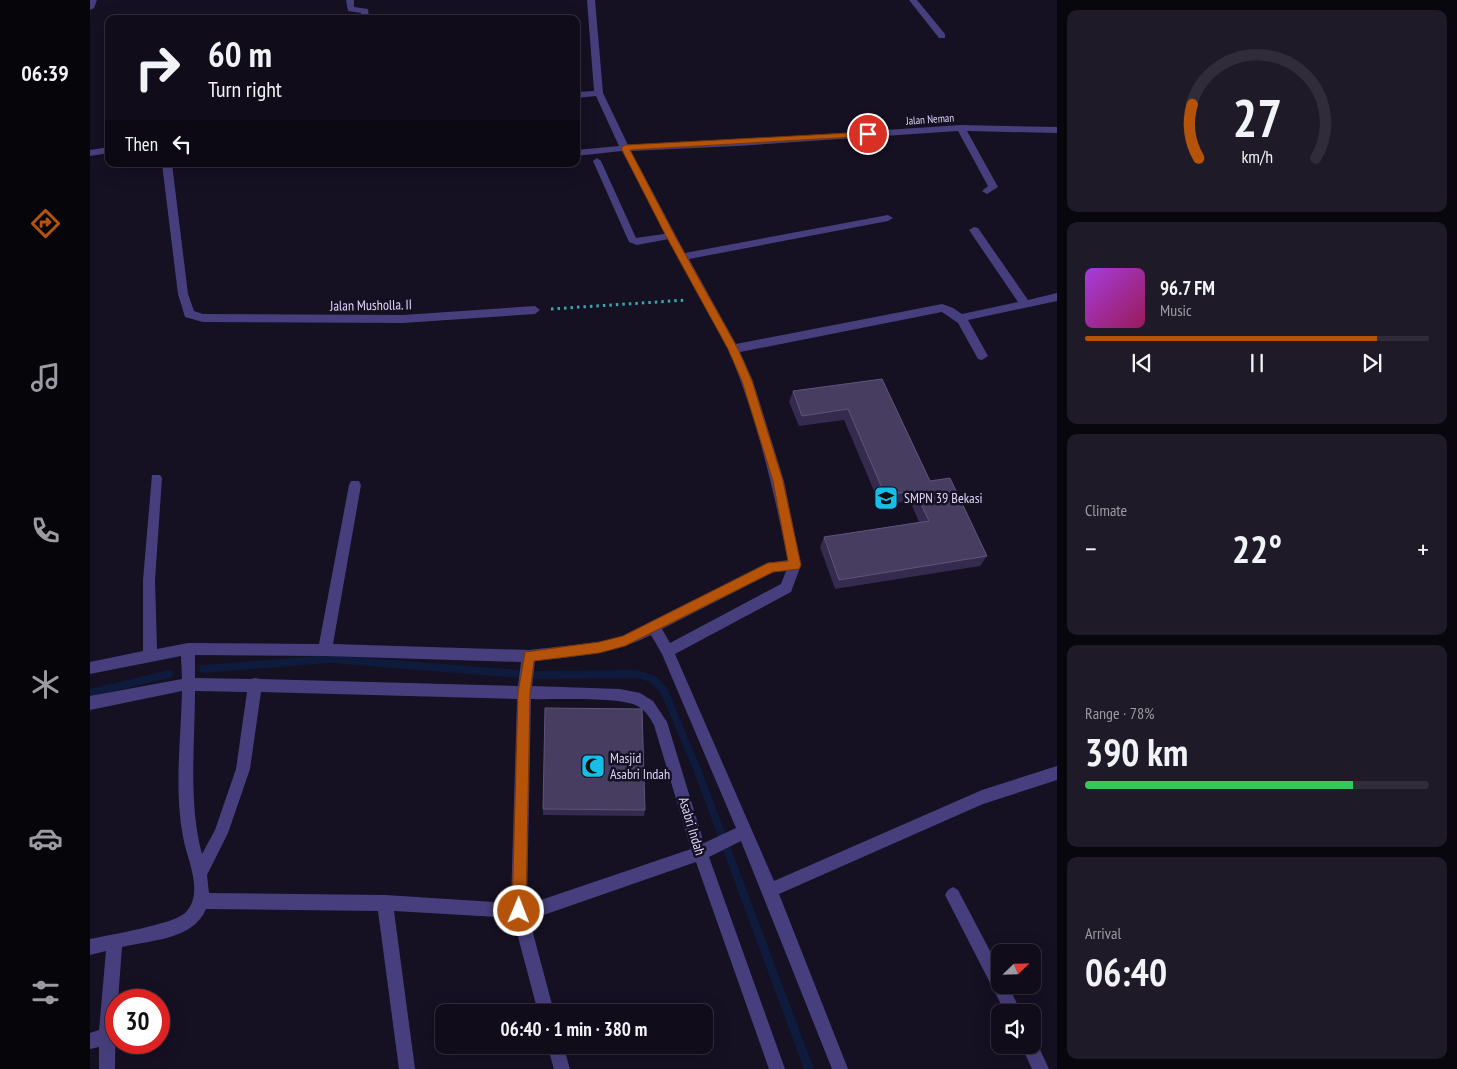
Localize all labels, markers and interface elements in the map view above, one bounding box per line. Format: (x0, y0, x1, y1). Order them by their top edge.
text: 60 m (208, 31, 272, 77)
icon: right (125, 35, 190, 100)
text: 06:39 (21, 59, 69, 87)
text: Turn right (208, 75, 282, 103)
text: 27 (1232, 84, 1282, 151)
street label: Jalan Neman (905, 110, 955, 128)
pin (847, 113, 889, 155)
icon: arrive (854, 120, 882, 148)
icon: left (168, 130, 196, 158)
text: Then (125, 132, 158, 156)
text: km/h (1241, 145, 1273, 168)
icon: directions (28, 206, 63, 241)
text: 96.7 FM (1160, 276, 1215, 300)
street label: Jalan Musholla. II (329, 295, 412, 315)
text: Music (1160, 300, 1192, 320)
icon: previous (1128, 349, 1156, 377)
icon: pause (1243, 349, 1271, 377)
icon: next (1358, 349, 1386, 377)
icon: music (28, 360, 63, 395)
school or university icon: SMPN 39 Bekasi (873, 485, 899, 511)
place label: SMPN 39 Bekasi (904, 489, 982, 507)
text: Climate (1085, 500, 1127, 520)
icon: phone (28, 513, 63, 548)
text: 22° (1232, 524, 1282, 573)
text: − (1085, 530, 1097, 567)
text: + (1417, 530, 1429, 567)
icon: climate (28, 667, 63, 702)
text: Range · 78% (1085, 703, 1154, 723)
text: 390 km (1085, 727, 1188, 776)
place label: Masjid Asabri Indah (610, 749, 670, 783)
mosque icon: Masjid Asabri Indah (580, 753, 606, 779)
street label: Asabri Indah (675, 795, 709, 857)
icon: car (28, 821, 63, 856)
position arrow (492, 884, 544, 936)
text: Arrival (1085, 923, 1121, 943)
north arrow (991, 944, 1041, 994)
map controls (991, 944, 1041, 1054)
text: 06:40 (1085, 947, 1167, 996)
icon: filters (28, 975, 63, 1010)
speed limit sign: 30 (105, 989, 170, 1054)
button: sound (991, 1004, 1041, 1054)
text: 06:40 · 1 min · 380 m (501, 1017, 647, 1041)

